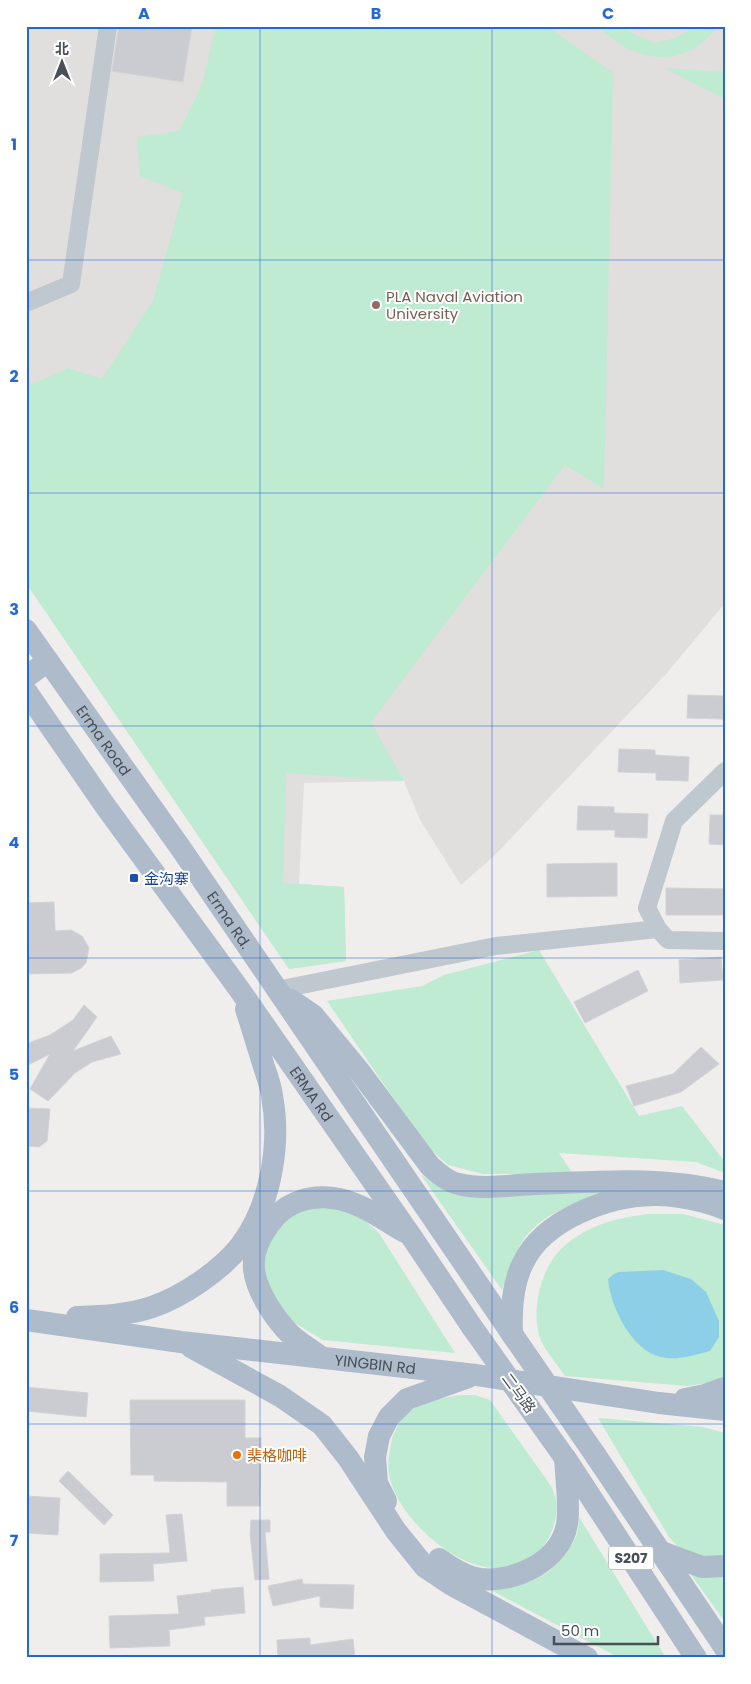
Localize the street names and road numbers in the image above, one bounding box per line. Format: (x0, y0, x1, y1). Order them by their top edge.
street label: Erma Road (72, 701, 136, 780)
street label: Erma Rd. (202, 887, 257, 953)
street label: ERMA Rd (285, 1062, 339, 1126)
street label: YINGBIN Rd (334, 1349, 417, 1379)
street label: 二马路 (497, 1369, 541, 1417)
road number: S207 (608, 1546, 654, 1570)

